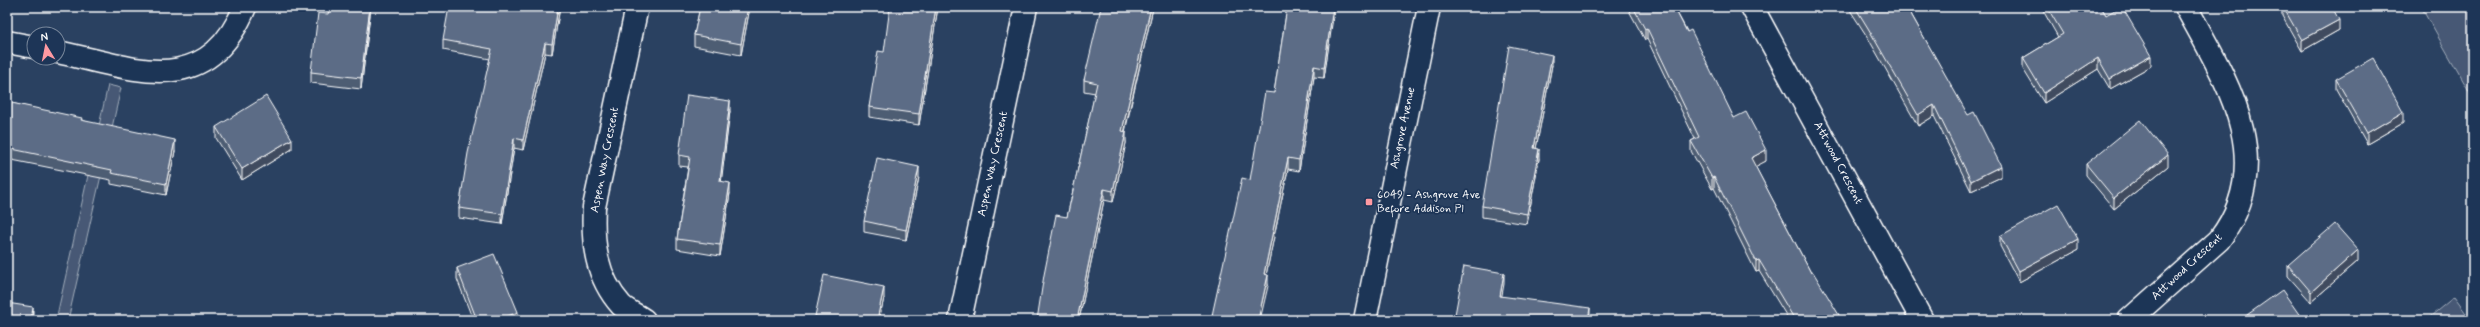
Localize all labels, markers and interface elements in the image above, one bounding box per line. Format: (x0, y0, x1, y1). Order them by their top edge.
north arrow (26, 26, 66, 66)
text: N (40, 30, 49, 45)
street label: Ashgrove Avenue (1387, 86, 1419, 170)
street label: Aspen Way Crescent (587, 105, 623, 214)
street label: Aspen Way Crescent (974, 109, 1012, 218)
street label: Attwood Crescent (1809, 119, 1867, 208)
place label: 6049 - Ashgrove Ave Before Addison Pl (1377, 187, 1481, 218)
marker: 6049 - Ashgrove Ave Before Addison Pl (1364, 197, 1374, 207)
street label: Attwood Crescent (2148, 229, 2226, 304)

